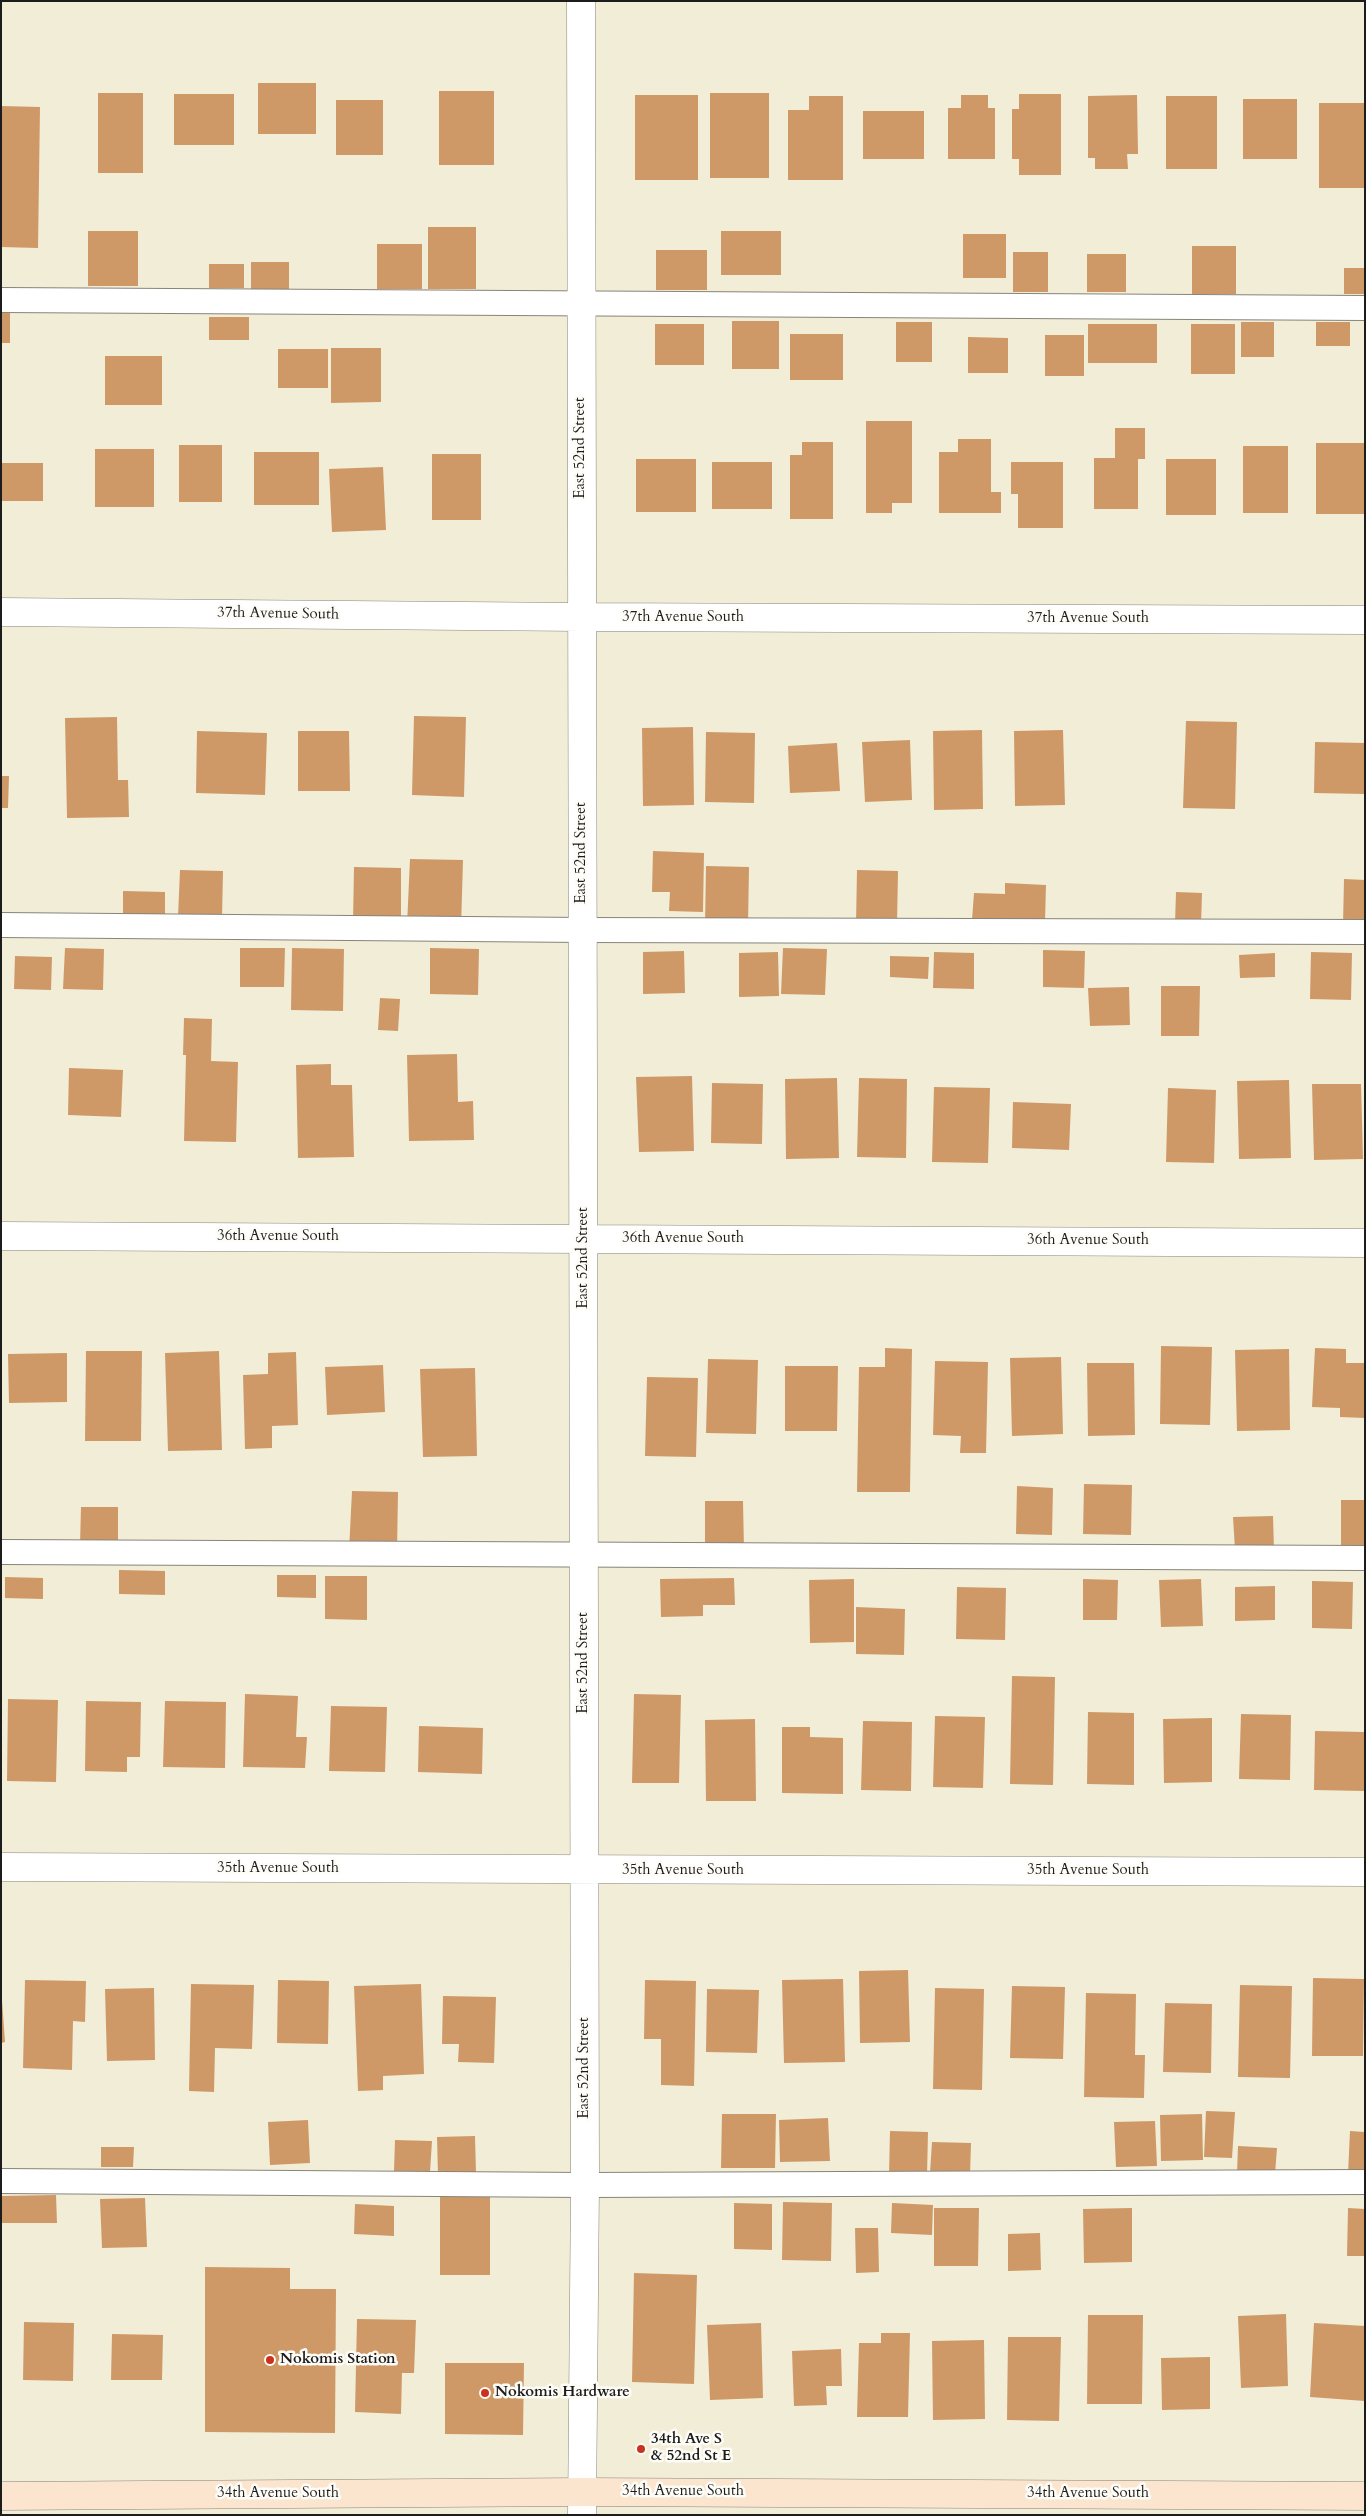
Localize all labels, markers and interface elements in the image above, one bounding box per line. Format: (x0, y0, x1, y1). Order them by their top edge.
street label: East 52nd Street (572, 397, 590, 499)
street label: 37th Avenue South (217, 604, 339, 624)
street label: 37th Avenue South (622, 609, 744, 627)
street label: 37th Avenue South (1027, 610, 1149, 628)
street label: East 52nd Street (573, 802, 591, 904)
street label: East 52nd Street (575, 1207, 593, 1309)
street label: 36th Avenue South (217, 1228, 339, 1246)
street label: 36th Avenue South (622, 1230, 744, 1248)
street label: 36th Avenue South (1027, 1232, 1149, 1250)
street label: East 52nd Street (575, 1612, 593, 1714)
street label: 35th Avenue South (217, 1860, 339, 1878)
street label: 35th Avenue South (622, 1862, 744, 1880)
street label: 35th Avenue South (1027, 1862, 1149, 1880)
street label: East 52nd Street (576, 2017, 594, 2119)
place label: Nokomis Station (280, 2351, 396, 2369)
marker: Nokomis Station (264, 2354, 276, 2366)
place label: Nokomis Hardware (495, 2384, 630, 2402)
marker: Nokomis Hardware (479, 2387, 491, 2399)
place label: 34th Ave S & 52nd St E (651, 2431, 731, 2466)
marker: 34th Ave S & 52nd St E (635, 2443, 647, 2455)
street label: 34th Avenue South (622, 2483, 744, 2501)
street label: 34th Avenue South (217, 2485, 339, 2503)
street label: 34th Avenue South (1027, 2485, 1149, 2503)

